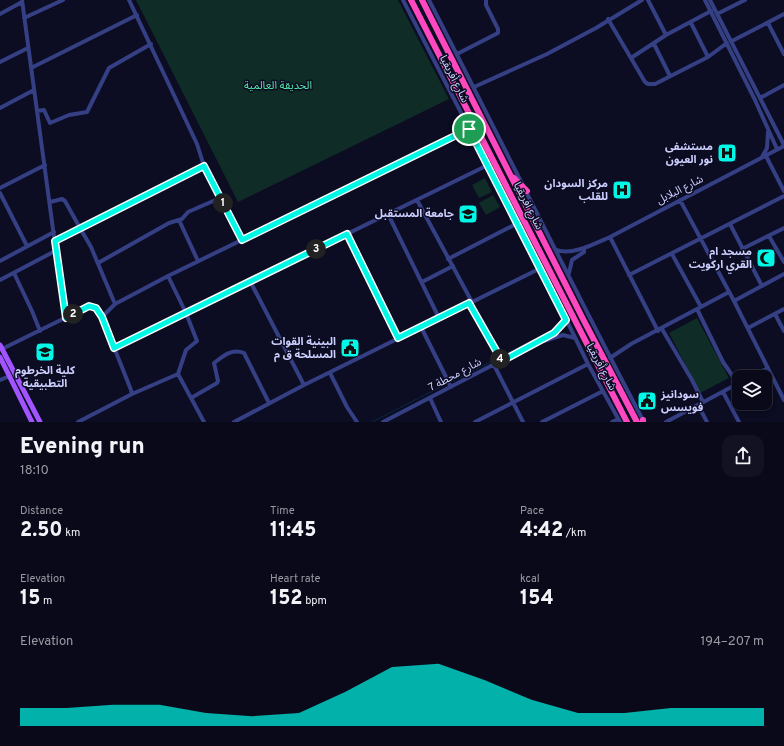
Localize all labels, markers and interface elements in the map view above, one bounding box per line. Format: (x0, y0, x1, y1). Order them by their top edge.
street label: شارع أفريقيا (436, 53, 472, 105)
park label: الحديقة العالمية (244, 79, 312, 93)
pin (452, 112, 486, 146)
icon: arrive (458, 118, 480, 140)
place label: مستشفى نور العيون (665, 140, 713, 167)
hospital icon: مستشفى نور العيون (716, 142, 738, 164)
street label: شارع البلابل (654, 172, 706, 208)
place label: مركز السودان للقلب (544, 177, 608, 204)
hospital icon: مركز السودان للقلب (611, 179, 633, 201)
street label: شارع افريقيا (510, 180, 546, 233)
pin: 1 (213, 193, 233, 213)
text: 1 (221, 196, 225, 210)
school or university icon: جامعة المستقبل (457, 203, 479, 225)
place label: جامعة المستقبل (375, 207, 454, 221)
pin: 3 (306, 239, 326, 259)
text: 3 (313, 242, 319, 256)
place label: مسجد ام القري اركويت (689, 245, 752, 274)
mosque icon: مسجد ام القري اركويت (755, 247, 777, 269)
pin: 2 (63, 304, 83, 324)
text: 2 (70, 307, 76, 321)
place label: البينية القوات المسلحة ق م (271, 335, 336, 363)
public building icon: البينية القوات المسلحة ق م (339, 337, 361, 359)
school or university icon: كلية الخرطوم التطبيقية (34, 341, 56, 363)
street label: شارع أفريقيا (583, 341, 620, 393)
pin: 4 (490, 349, 510, 369)
text: 4 (496, 352, 504, 366)
street label: شارع محطة 7 (426, 355, 484, 395)
place label: كلية الخرطوم التطبيقية (15, 364, 76, 391)
map controls (732, 370, 772, 410)
button: layers (732, 370, 772, 410)
place label: سودانيز فويسس (660, 388, 704, 415)
public building icon: سودانيز فويسس (636, 390, 658, 412)
text: Evening run (20, 434, 145, 461)
button: share (722, 435, 764, 477)
text: 18:10 (20, 463, 49, 479)
text: Distance (20, 504, 63, 518)
text: Time (270, 504, 295, 518)
text: Pace (520, 504, 544, 518)
text: 2.50 (20, 518, 63, 544)
text: 11:45 (270, 518, 317, 544)
text: 4:42 (520, 518, 563, 544)
text: km (63, 526, 80, 540)
text: /km (563, 526, 586, 540)
text: Elevation (20, 572, 65, 586)
text: Heart rate (270, 572, 320, 586)
text: kcal (520, 572, 540, 586)
text: 15 (20, 586, 40, 612)
text: 152 (270, 586, 303, 612)
text: 154 (520, 586, 554, 612)
text: m (40, 594, 52, 608)
text: bpm (303, 594, 327, 608)
text: Elevation (20, 634, 73, 650)
text: 194–207 m (700, 634, 764, 650)

